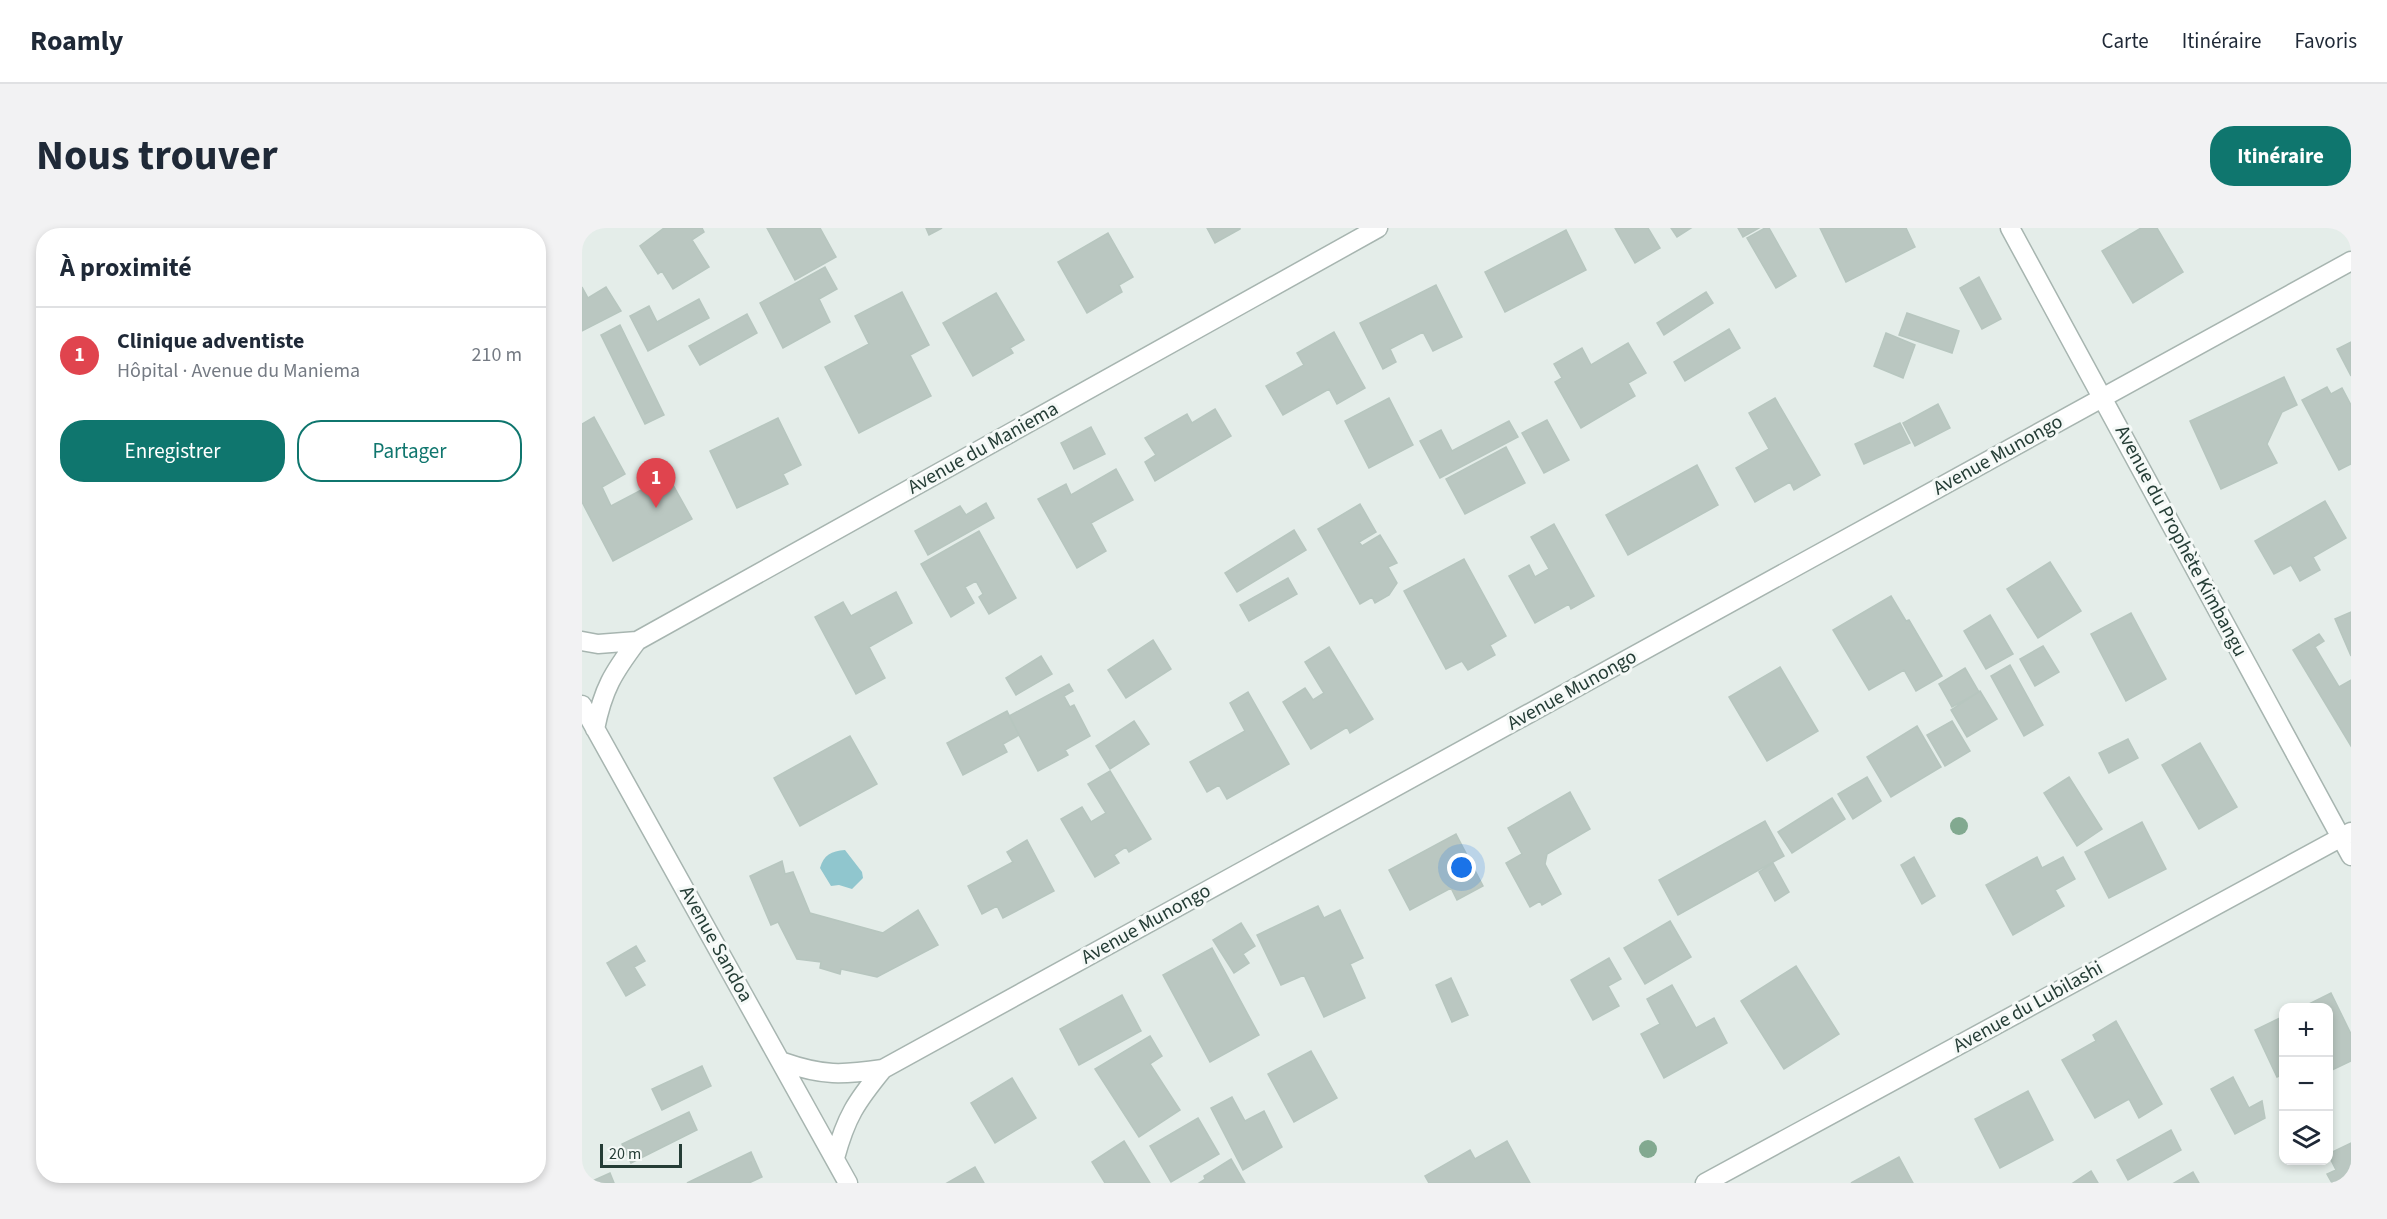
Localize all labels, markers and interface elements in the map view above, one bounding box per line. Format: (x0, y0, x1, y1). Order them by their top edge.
text: Roamly (30, 21, 123, 61)
text: Carte (2102, 26, 2149, 56)
text: Itinéraire (2182, 26, 2261, 56)
text: Favoris (2294, 26, 2357, 56)
text: Nous trouver (36, 126, 278, 186)
button: Itinéraire (2210, 126, 2351, 186)
text: À proximité (60, 249, 192, 286)
text: Clinique adventiste (117, 325, 304, 357)
text: 1 (74, 341, 85, 369)
text: 210 m (472, 341, 522, 369)
text: Hôpital · Avenue du Maniema (117, 357, 360, 385)
street label: Avenue du Maniema (902, 395, 1064, 501)
street label: Avenue Munongo (1928, 408, 2068, 502)
button: Enregistrer (60, 420, 285, 482)
button: Partager (297, 420, 522, 482)
street label: Avenue du Prophète Kimbangu (2108, 420, 2254, 662)
pin: 1 (636, 458, 676, 508)
street label: Avenue Munongo (1502, 643, 1642, 737)
your location (1447, 853, 1476, 882)
street label: Avenue Munongo (1076, 877, 1216, 971)
street label: Avenue Sandoa (672, 881, 760, 1007)
street label: Avenue du Lubilashi (1948, 954, 2108, 1060)
map controls (2279, 1003, 2333, 1165)
button: + (2279, 1003, 2333, 1057)
button: − (2279, 1057, 2333, 1111)
button: layers (2279, 1111, 2333, 1165)
scale bar (600, 1141, 682, 1168)
text: 20 m (609, 1143, 641, 1165)

